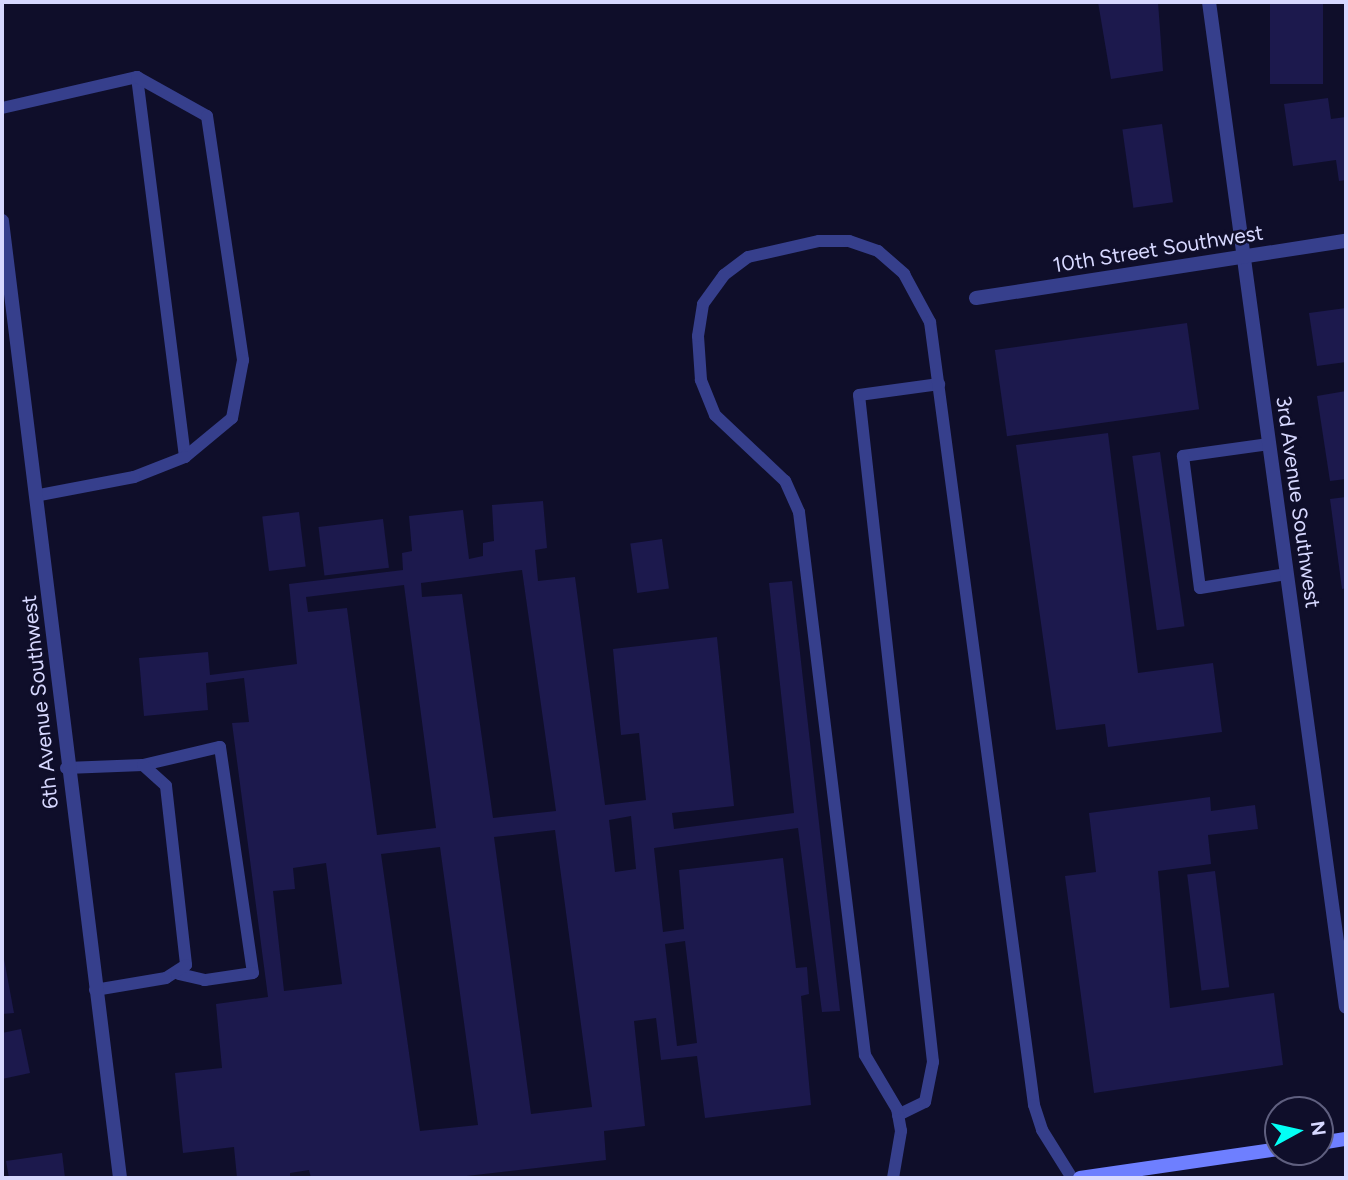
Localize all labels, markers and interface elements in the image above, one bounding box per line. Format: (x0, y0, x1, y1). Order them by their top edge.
street label: 10th Street Southwest (1051, 220, 1265, 278)
street label: 3rd Avenue Southwest (1271, 394, 1325, 610)
street label: 6th Avenue Southwest (16, 594, 64, 810)
north arrow (1264, 1096, 1334, 1166)
text: N (1306, 1119, 1331, 1137)

